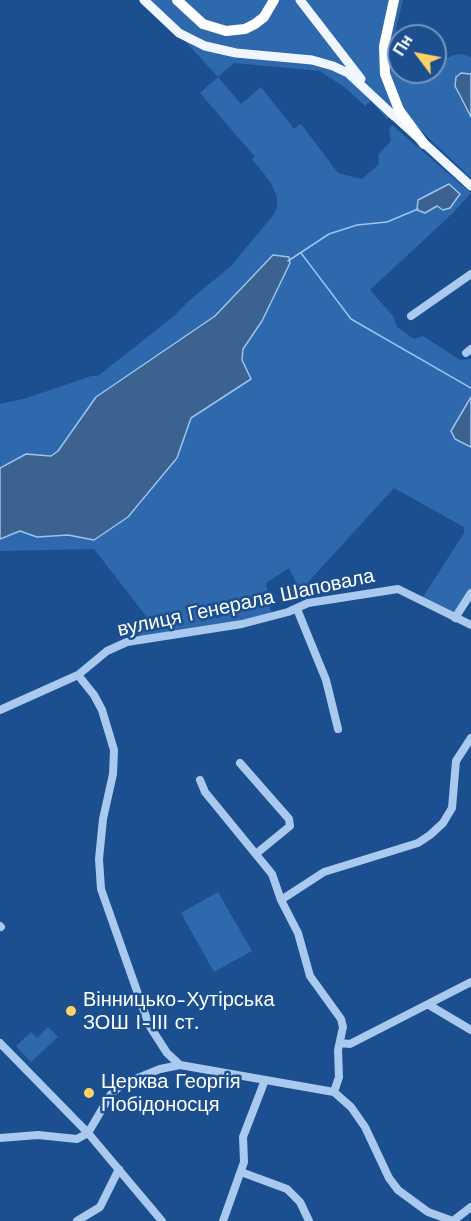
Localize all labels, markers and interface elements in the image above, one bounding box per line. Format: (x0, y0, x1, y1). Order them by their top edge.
north arrow (387, 24, 447, 84)
text: Пн (389, 31, 417, 59)
street label: вулиця Генерала Шаповала (115, 564, 377, 642)
place label: Вінницько-Хутірська ЗОШ І-ІІІ ст. (83, 988, 275, 1035)
marker: Вінницько-Хутірська ЗОШ І-ІІІ ст. (64, 1004, 78, 1018)
place label: Церква Георгія Побідоносця (101, 1070, 241, 1117)
marker: Церква Георгія Побідоносця (82, 1086, 96, 1100)

